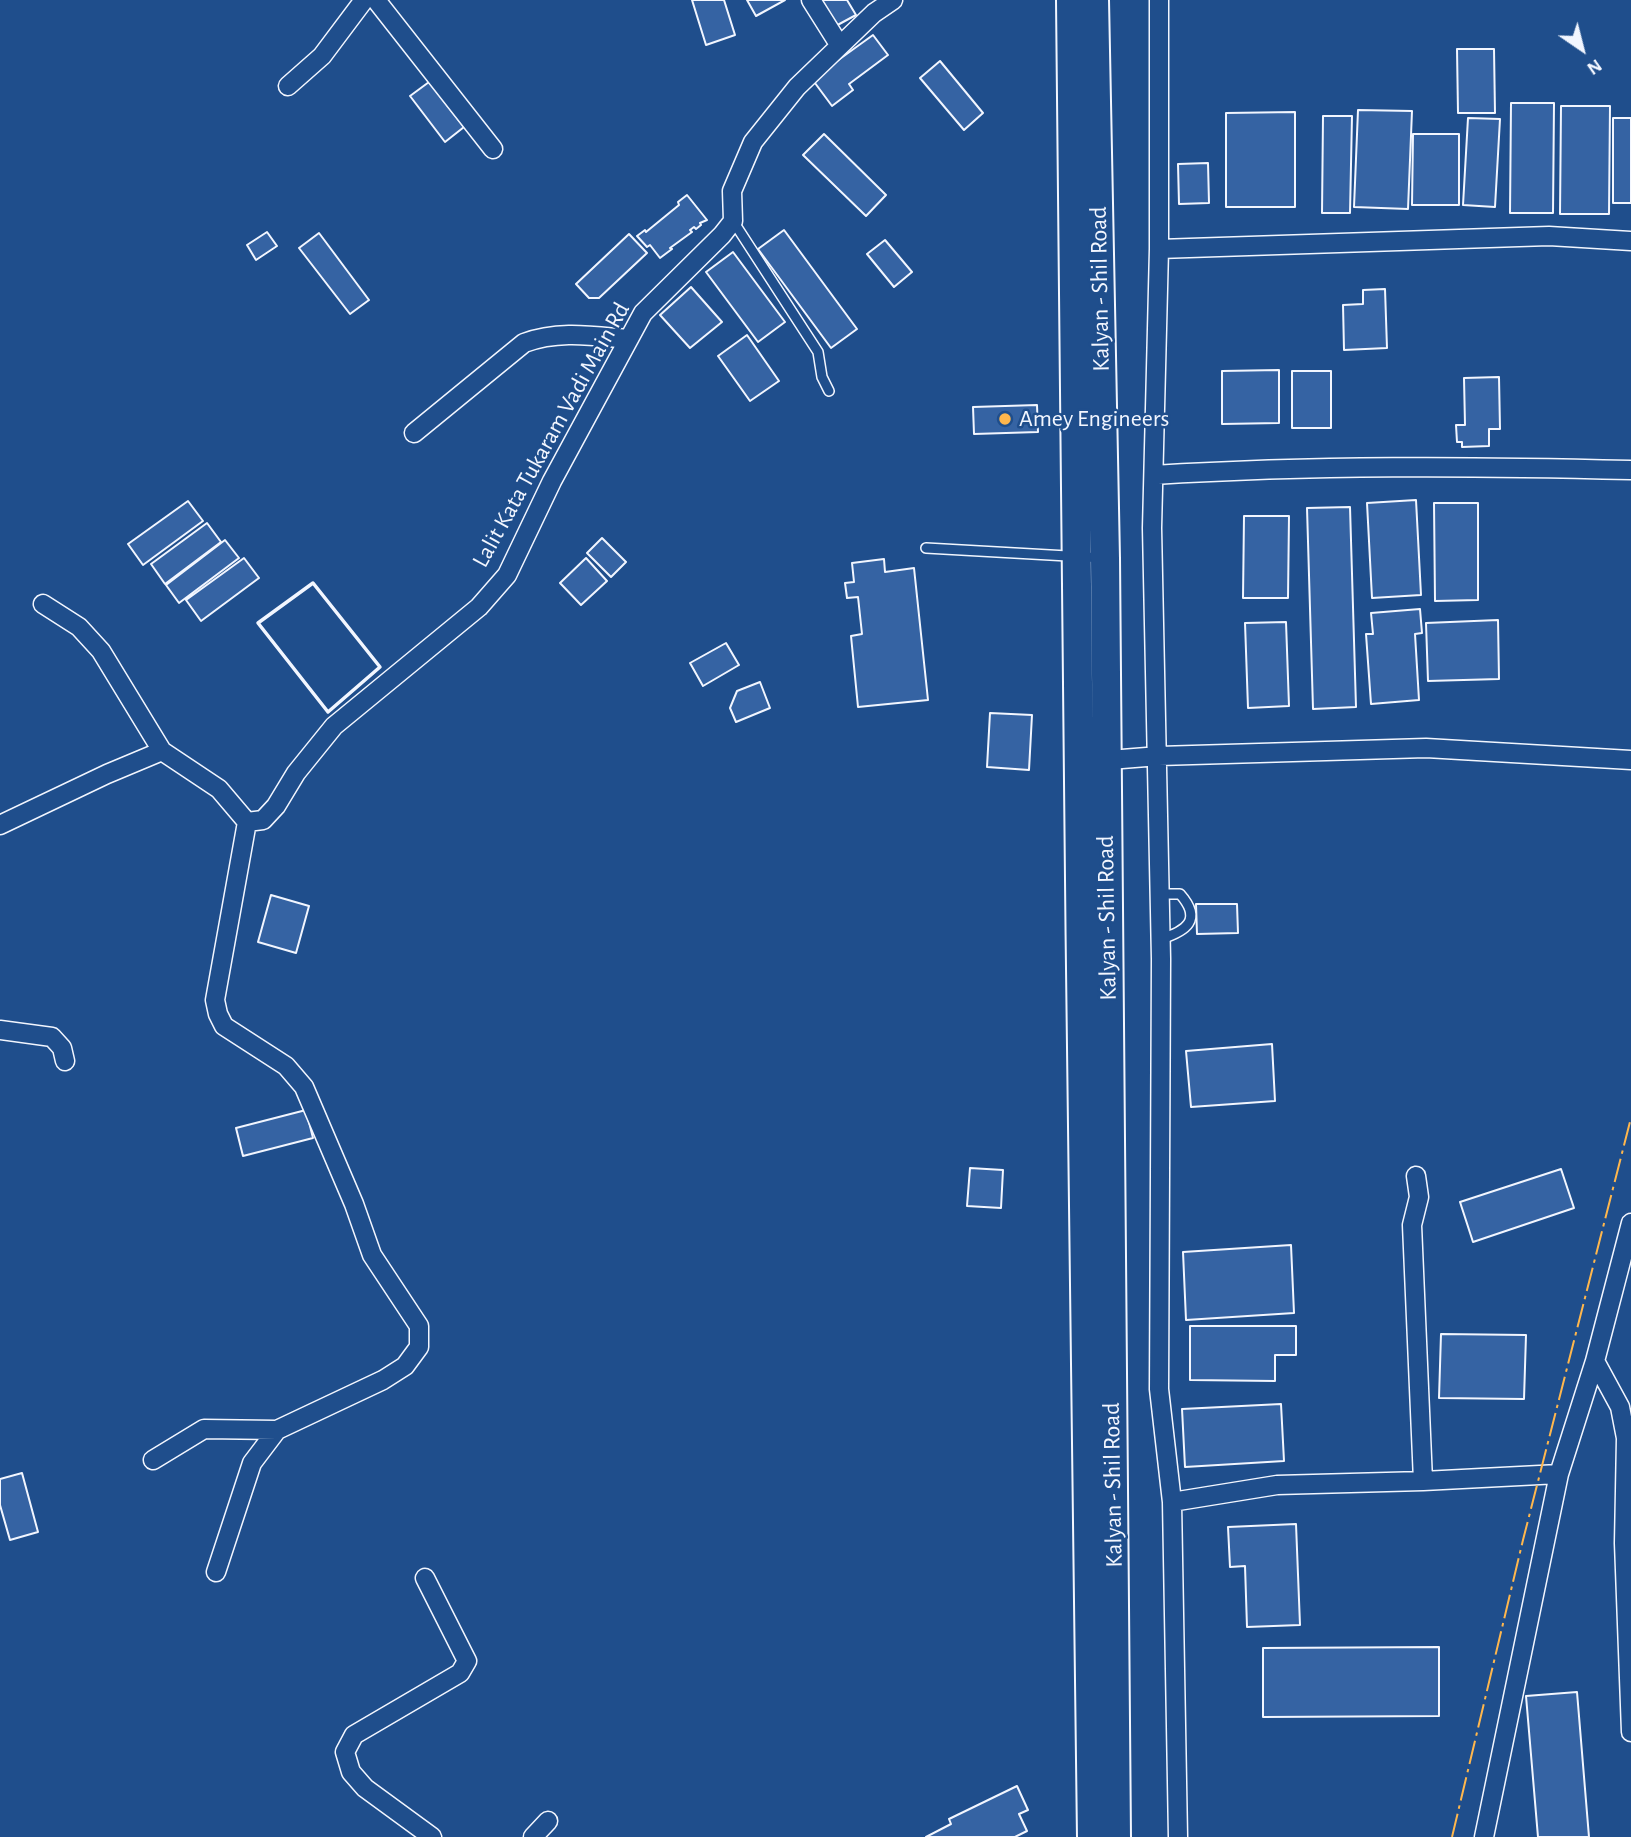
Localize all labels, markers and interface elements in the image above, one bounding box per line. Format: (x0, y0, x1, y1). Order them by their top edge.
north arrow (1547, 14, 1617, 84)
text: N (1583, 55, 1605, 78)
street label: Kalyan - Shil Road (1084, 206, 1116, 372)
street label: Lalit Kata Tukaram Vadi Main Rd (466, 297, 636, 573)
place label: Amey Engineers (1019, 405, 1169, 433)
marker: Amey Engineers (997, 411, 1013, 427)
street label: Kalyan - Shil Road (1091, 835, 1123, 1001)
street label: Kalyan - Shil Road (1097, 1402, 1129, 1568)

